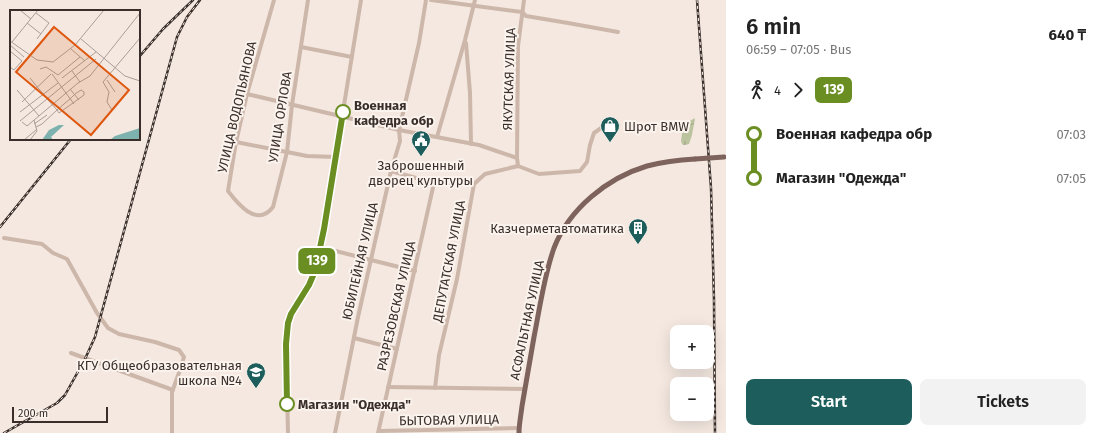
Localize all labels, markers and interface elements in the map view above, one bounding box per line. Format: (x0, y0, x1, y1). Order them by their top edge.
inset map (10, 10, 140, 140)
text: 6 min (746, 13, 801, 40)
text: 640 ₸ (1049, 26, 1086, 44)
street label: ЯКУТСКАЯ УЛИЦА (500, 27, 518, 131)
street label: УЛИЦА ВОДОПЬЯНОВА (215, 39, 260, 174)
text: 06:59 – 07:05 · Bus (746, 42, 851, 57)
street label: УЛИЦА ОРЛОВА (265, 70, 295, 164)
icon: walk (746, 79, 768, 101)
icon: forward (787, 79, 809, 101)
text: 139 (823, 81, 844, 98)
text: 4 (774, 83, 781, 98)
place label: Военная кафедра обр (354, 98, 434, 128)
marker: Военная кафедра обр (335, 104, 351, 120)
shop icon: Шрот BMW (599, 115, 621, 143)
place label: Шрот BMW (624, 119, 689, 134)
text: Военная кафедра обр (776, 125, 932, 143)
text: 07:03 (1057, 127, 1086, 142)
public building icon: Заброшенный дворец культуры (410, 129, 432, 157)
place label: Заброшенный дворец культуры (369, 158, 473, 188)
text: Магазин "Одежда" (776, 169, 906, 187)
text: 07:05 (1056, 171, 1086, 186)
street label: ДЕПУТАТСКАЯ УЛИЦА (430, 198, 468, 324)
street label: ЮБИЛЕЙНАЯ УЛИЦА (339, 200, 381, 321)
building icon: Казчерметавтоматика (627, 217, 649, 245)
place label: Казчерметавтоматика (490, 221, 624, 236)
street label: РАЗРЕЗОВСКАЯ УЛИЦА (374, 239, 418, 372)
line badge: 139 (294, 248, 340, 274)
text: 139 (306, 252, 328, 269)
street label: АСФАЛЬТНАЯ УЛИЦА (507, 258, 547, 381)
map controls (670, 325, 714, 421)
button: + (670, 325, 714, 369)
place label: КГУ Общеобразовательная школа №4 (77, 358, 242, 388)
school or university icon: КГУ Общеобразовательная школа №4 (245, 361, 267, 389)
button: − (670, 377, 714, 421)
button: Start (746, 379, 912, 425)
button: Tickets (920, 379, 1086, 425)
marker: Магазин "Одежда" (279, 396, 295, 412)
place label: Магазин "Одежда" (298, 397, 411, 412)
scale bar (12, 405, 108, 424)
text: 200 m (18, 407, 48, 420)
street label: БЫТОВАЯ УЛИЦА (399, 412, 500, 428)

